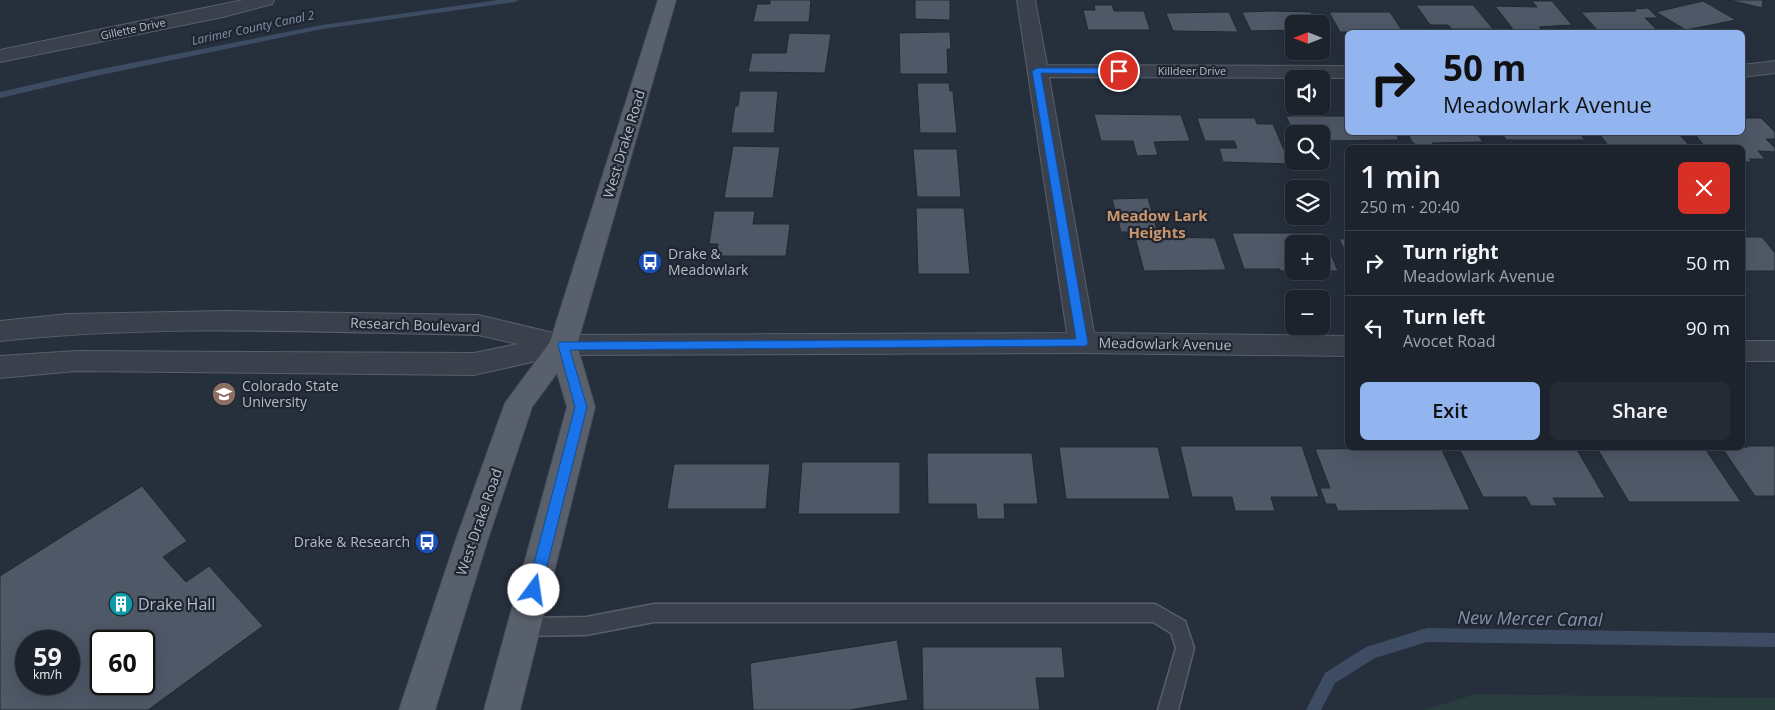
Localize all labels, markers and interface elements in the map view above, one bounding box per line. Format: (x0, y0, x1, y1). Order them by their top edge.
water label: Larimer County Canal 2 (190, 6, 316, 49)
street label: Gillette Drive (99, 14, 167, 43)
north arrow (1285, 15, 1330, 60)
map controls (1285, 15, 1330, 335)
text: 50 m (1443, 44, 1526, 91)
pin (1098, 50, 1140, 92)
icon: right (1360, 50, 1425, 115)
icon: arrive (1105, 57, 1133, 85)
street label: Killdeer Drive (1158, 63, 1226, 78)
button: sound (1285, 70, 1330, 115)
street label: West Drake Road (598, 88, 649, 200)
text: Meadowlark Avenue (1443, 89, 1652, 119)
button: search (1285, 125, 1330, 170)
text: 1 min (1360, 156, 1441, 197)
button: close (1678, 162, 1730, 214)
button: layers (1285, 180, 1330, 225)
text: 250 m · 20:40 (1360, 196, 1460, 218)
district label: Meadow Lark Heights (1106, 205, 1208, 242)
button: + (1285, 235, 1330, 280)
text: Turn right (1403, 239, 1498, 265)
place label: Drake & Meadowlark (668, 244, 749, 279)
bus stop icon: Drake & Meadowlark (637, 249, 663, 275)
icon: right (1360, 249, 1388, 277)
text: 50 m (1686, 250, 1730, 276)
text: Meadowlark Avenue (1403, 265, 1555, 287)
button: − (1285, 290, 1330, 335)
text: Turn left (1403, 304, 1485, 330)
street label: Research Boulevard (350, 313, 480, 336)
icon: left (1360, 314, 1388, 342)
text: 90 m (1686, 315, 1730, 341)
text: Avocet Road (1403, 330, 1495, 352)
street label: Meadowlark Avenue (1098, 333, 1232, 354)
place label: Colorado State University (242, 376, 339, 411)
school or university icon: Colorado State University (211, 381, 237, 407)
button: Exit (1360, 382, 1540, 440)
button: Share (1550, 382, 1730, 440)
street label: West Drake Road (451, 466, 506, 578)
bus stop icon: Drake & Research (414, 529, 440, 555)
place label: Drake & Research (294, 532, 410, 551)
position arrow (507, 563, 559, 615)
building icon: Drake Hall (108, 591, 134, 617)
place label: Drake Hall (138, 593, 215, 615)
water label: New Mercer Canal (1457, 605, 1603, 631)
speed limit sign: 60 (90, 630, 155, 695)
text: 59 (33, 639, 62, 673)
text: km/h (33, 666, 62, 683)

